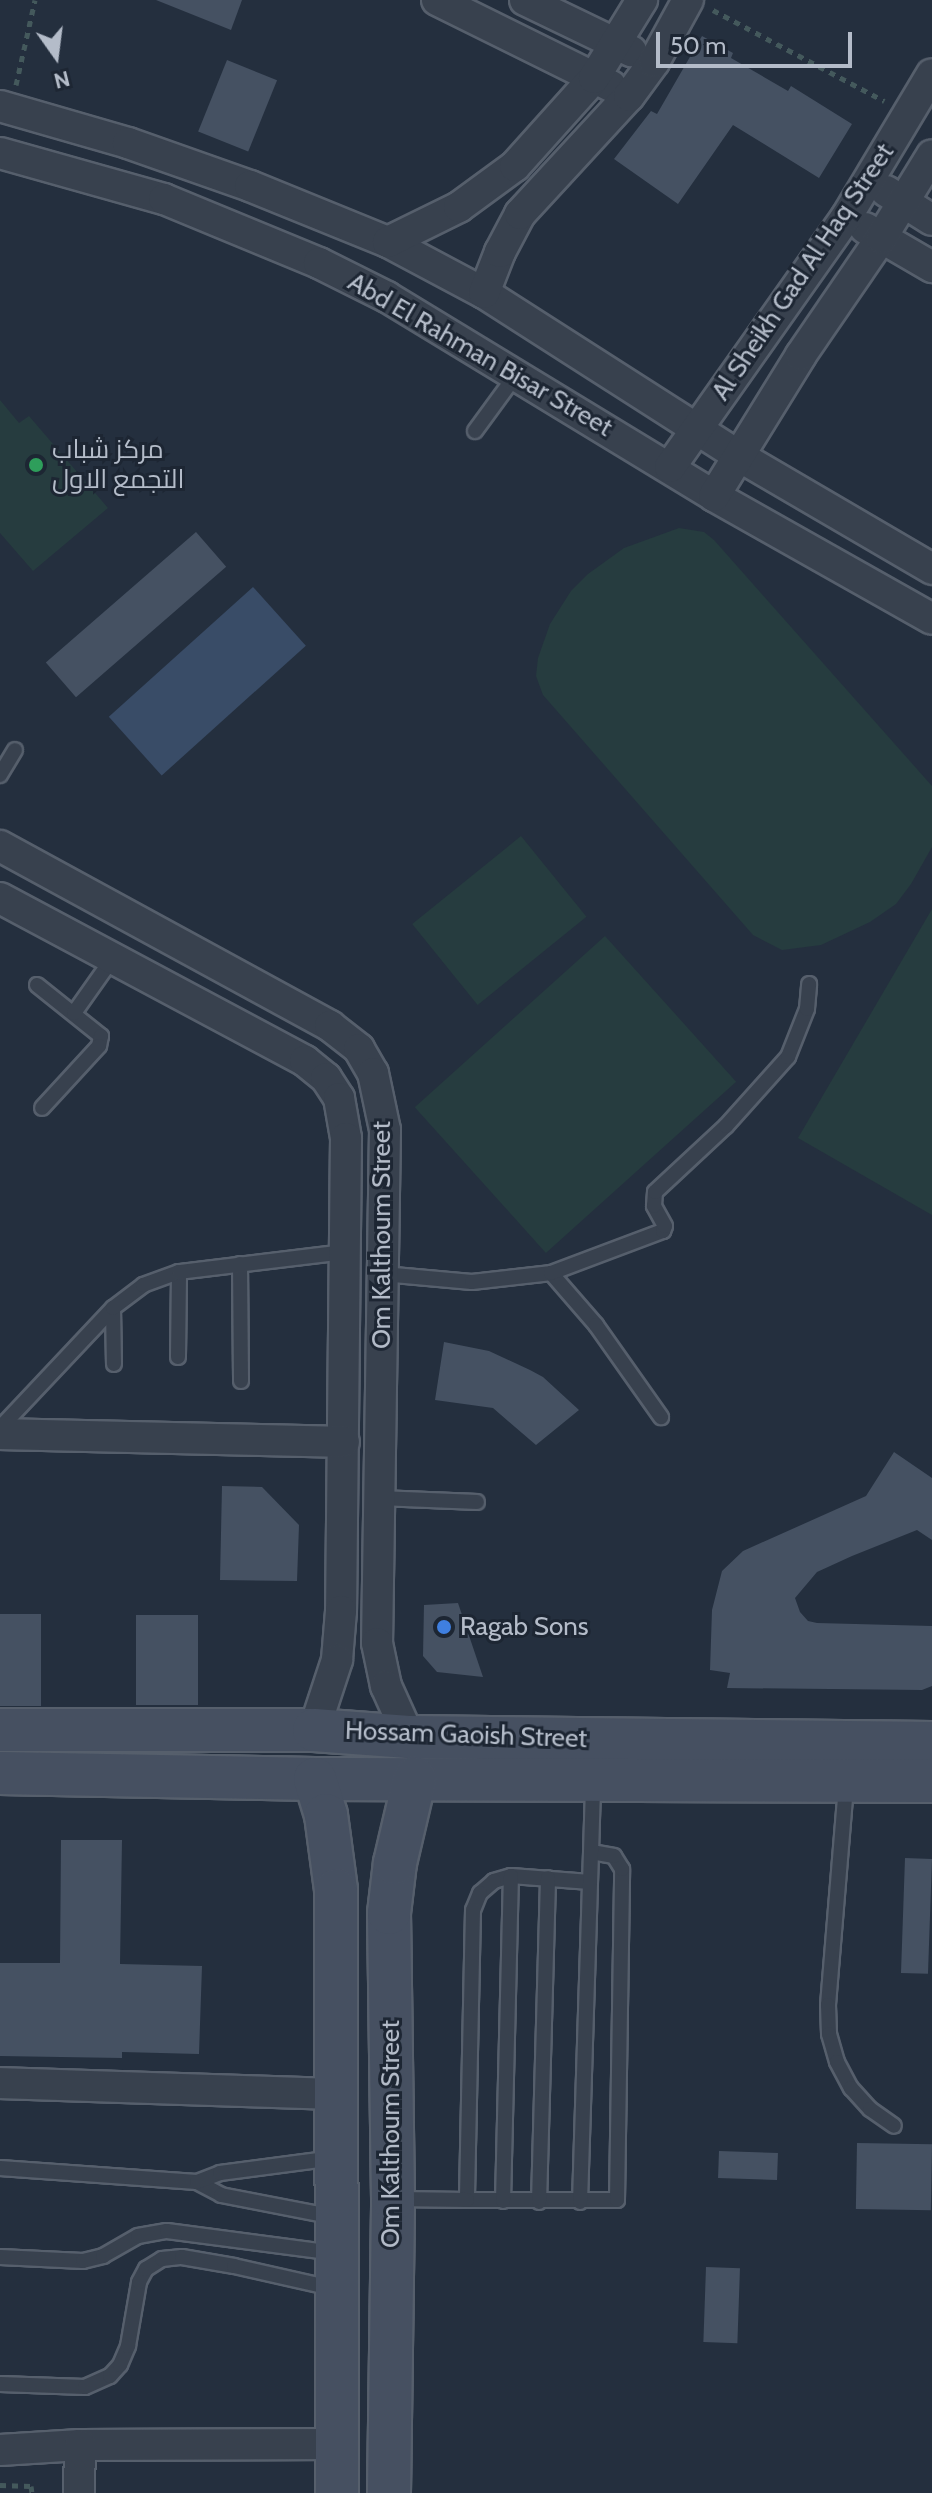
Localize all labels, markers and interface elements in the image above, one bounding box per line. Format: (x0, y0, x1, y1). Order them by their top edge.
north arrow (16, 16, 96, 96)
scale bar (660, 16, 856, 66)
text: 50 m (670, 31, 726, 60)
text: N (51, 65, 73, 95)
street label: Al Sheikh Gad Al Haq Street (705, 138, 901, 406)
street label: Abd El Rahman Bisar Street (342, 267, 618, 443)
place label: مركز شباب التجمع الاول (52, 434, 184, 496)
marker: مركز شباب التجمع الاول (27, 456, 45, 474)
street label: Om Kalthoum Street (366, 1121, 398, 1349)
place label: Ragab Sons (460, 1611, 589, 1643)
marker: Ragab Sons (435, 1618, 453, 1636)
street label: Hossam Gaoish Street (344, 1715, 588, 1755)
street label: Om Kalthoum Street (375, 2020, 407, 2248)

